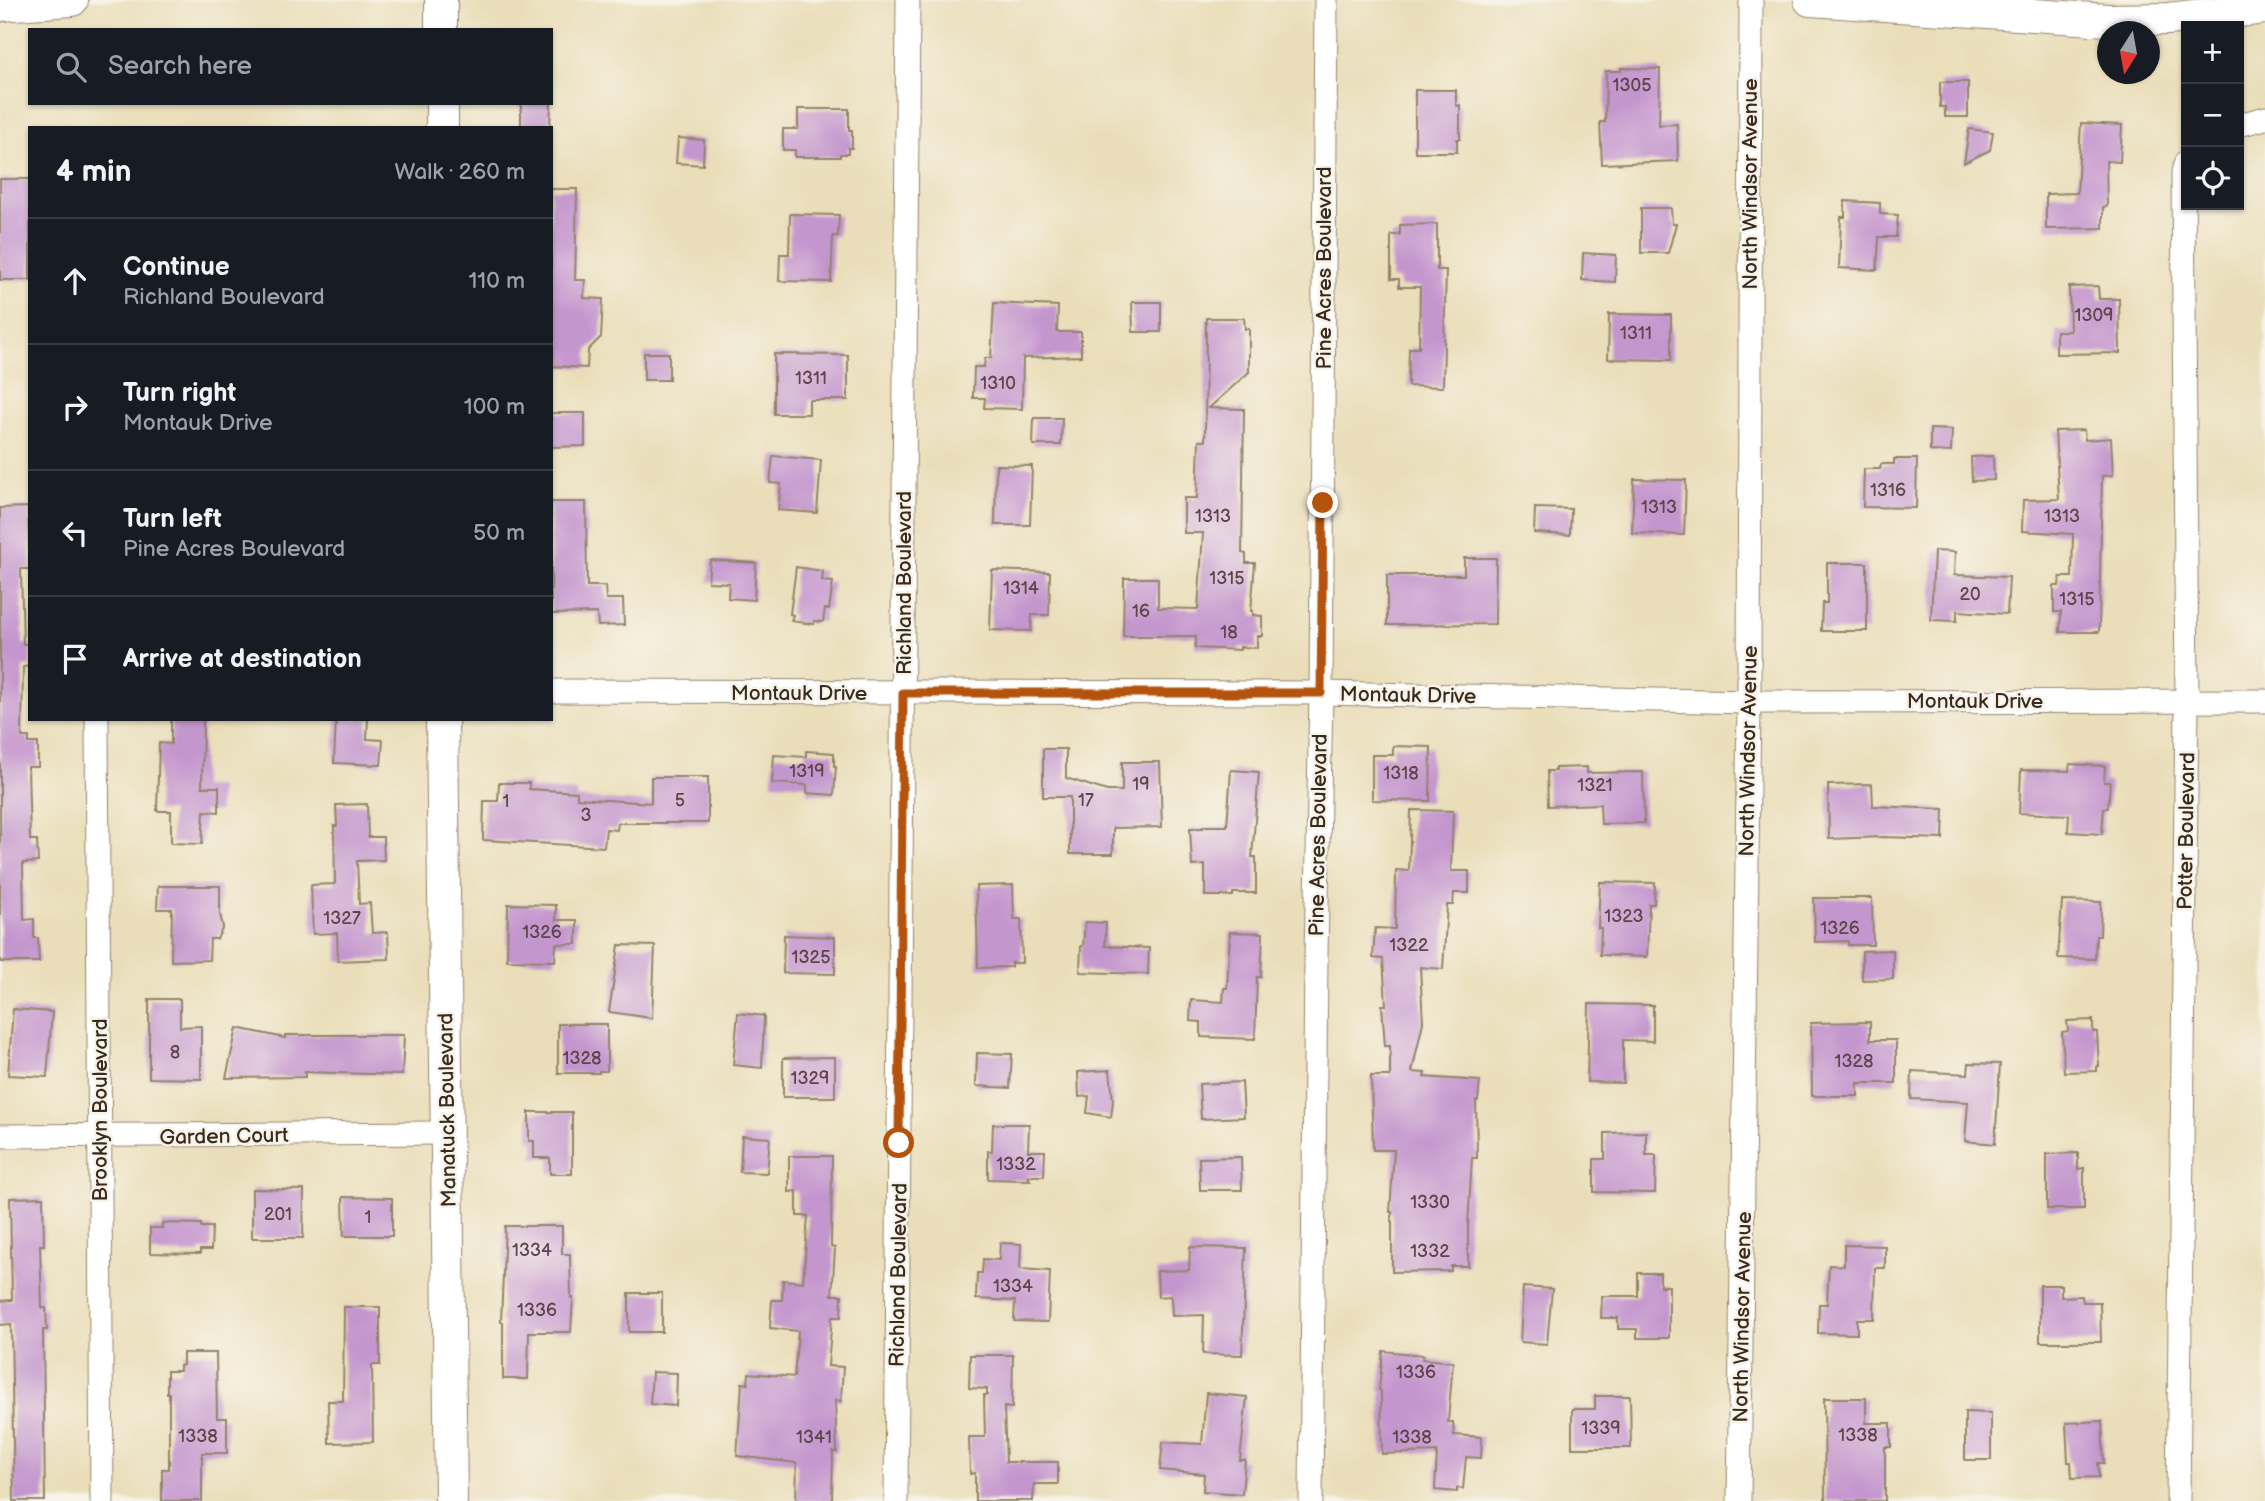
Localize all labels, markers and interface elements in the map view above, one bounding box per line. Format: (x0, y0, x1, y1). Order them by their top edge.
north arrow (2097, 21, 2160, 84)
map controls (2181, 21, 2244, 210)
button: + (2181, 21, 2244, 84)
search box (28, 28, 553, 105)
icon: search (52, 48, 90, 86)
text: Search here (108, 51, 252, 82)
house number: 1305 (1613, 75, 1651, 96)
street label: North Windsor Avenue (1738, 78, 1763, 290)
button: − (2181, 84, 2244, 147)
button: locate (2181, 147, 2244, 210)
text: 4 min (56, 154, 131, 190)
text: Walk · 260 m (395, 158, 525, 186)
street label: Pine Acres Boulevard (1312, 167, 1337, 369)
text: Continue (123, 252, 230, 283)
icon: ahead (56, 262, 94, 300)
text: 110 m (468, 267, 525, 295)
text: Richland Boulevard (123, 283, 325, 311)
house number: 1309 (2074, 305, 2114, 326)
house number: 1311 (1620, 323, 1652, 344)
house number: 1311 (795, 368, 827, 389)
house number: 1310 (980, 373, 1016, 394)
text: Turn right (123, 378, 236, 409)
icon: right (56, 388, 94, 426)
text: 100 m (464, 393, 525, 421)
text: Montauk Drive (123, 409, 273, 437)
house number: 1316 (1870, 480, 1906, 501)
route end (1307, 487, 1338, 518)
street label: Richland Boulevard (892, 491, 917, 675)
house number: 1313 (1641, 497, 1677, 518)
text: Turn left (123, 504, 222, 535)
house number: 1313 (1195, 506, 1231, 527)
house number: 1313 (2044, 506, 2080, 527)
icon: left (56, 514, 94, 552)
text: 50 m (473, 519, 525, 547)
text: Pine Acres Boulevard (123, 535, 345, 563)
house number: 1315 (1209, 568, 1245, 589)
house number: 1314 (1003, 578, 1039, 599)
house number: 20 (1959, 584, 1981, 605)
house number: 1315 (2059, 589, 2095, 610)
house number: 16 (1132, 601, 1150, 622)
house number: 18 (1220, 622, 1238, 643)
icon: arrive (56, 640, 94, 678)
text: Arrive at destination (123, 644, 362, 675)
street label: North Windsor Avenue (1734, 645, 1763, 857)
street label: Montauk Drive (731, 681, 867, 706)
street label: Montauk Drive (1339, 682, 1477, 709)
street label: Montauk Drive (1907, 689, 2043, 714)
street label: Pine Acres Boulevard (1304, 733, 1333, 937)
street label: Potter Boulevard (2173, 752, 2200, 910)
house number: 1319 (789, 761, 825, 782)
house number: 1318 (1383, 763, 1419, 784)
house number: 19 (1132, 774, 1150, 795)
house number: 1321 (1577, 775, 1613, 796)
house number: 5 (675, 790, 685, 811)
house number: 17 (1078, 790, 1094, 811)
house number: 1 (503, 791, 509, 812)
house number: 3 (580, 805, 592, 826)
house number: 1323 (1604, 906, 1644, 927)
house number: 1327 (323, 908, 361, 929)
house number: 1326 (1820, 918, 1860, 939)
house number: 1326 (522, 922, 562, 943)
house number: 1322 (1389, 935, 1429, 956)
house number: 1325 (792, 947, 830, 968)
street label: Manatuck Boulevard (433, 1013, 462, 1207)
street label: Brooklyn Boulevard (88, 1019, 113, 1202)
house number: 8 (170, 1042, 180, 1063)
house number: 1328 (562, 1048, 602, 1069)
house number: 1328 (1834, 1051, 1874, 1072)
house number: 1329 (790, 1068, 830, 1089)
street label: Garden Court (159, 1123, 289, 1150)
route start (883, 1127, 914, 1158)
house number: 1332 (996, 1154, 1036, 1175)
street label: Richland Boulevard (884, 1183, 913, 1367)
house number: 1330 (1410, 1192, 1450, 1213)
house number: 201 (264, 1204, 292, 1225)
house number: 1 (365, 1207, 371, 1228)
street label: North Windsor Avenue (1728, 1211, 1757, 1423)
house number: 1334 (512, 1240, 552, 1261)
house number: 1332 (1410, 1241, 1450, 1262)
house number: 1334 (993, 1276, 1033, 1297)
house number: 1336 (517, 1300, 557, 1321)
house number: 1336 (1396, 1362, 1436, 1383)
house number: 1339 (1581, 1418, 1621, 1439)
house number: 1338 (1838, 1425, 1878, 1446)
house number: 1338 (178, 1426, 218, 1447)
house number: 1341 (796, 1427, 832, 1448)
house number: 1338 (1392, 1427, 1432, 1448)

